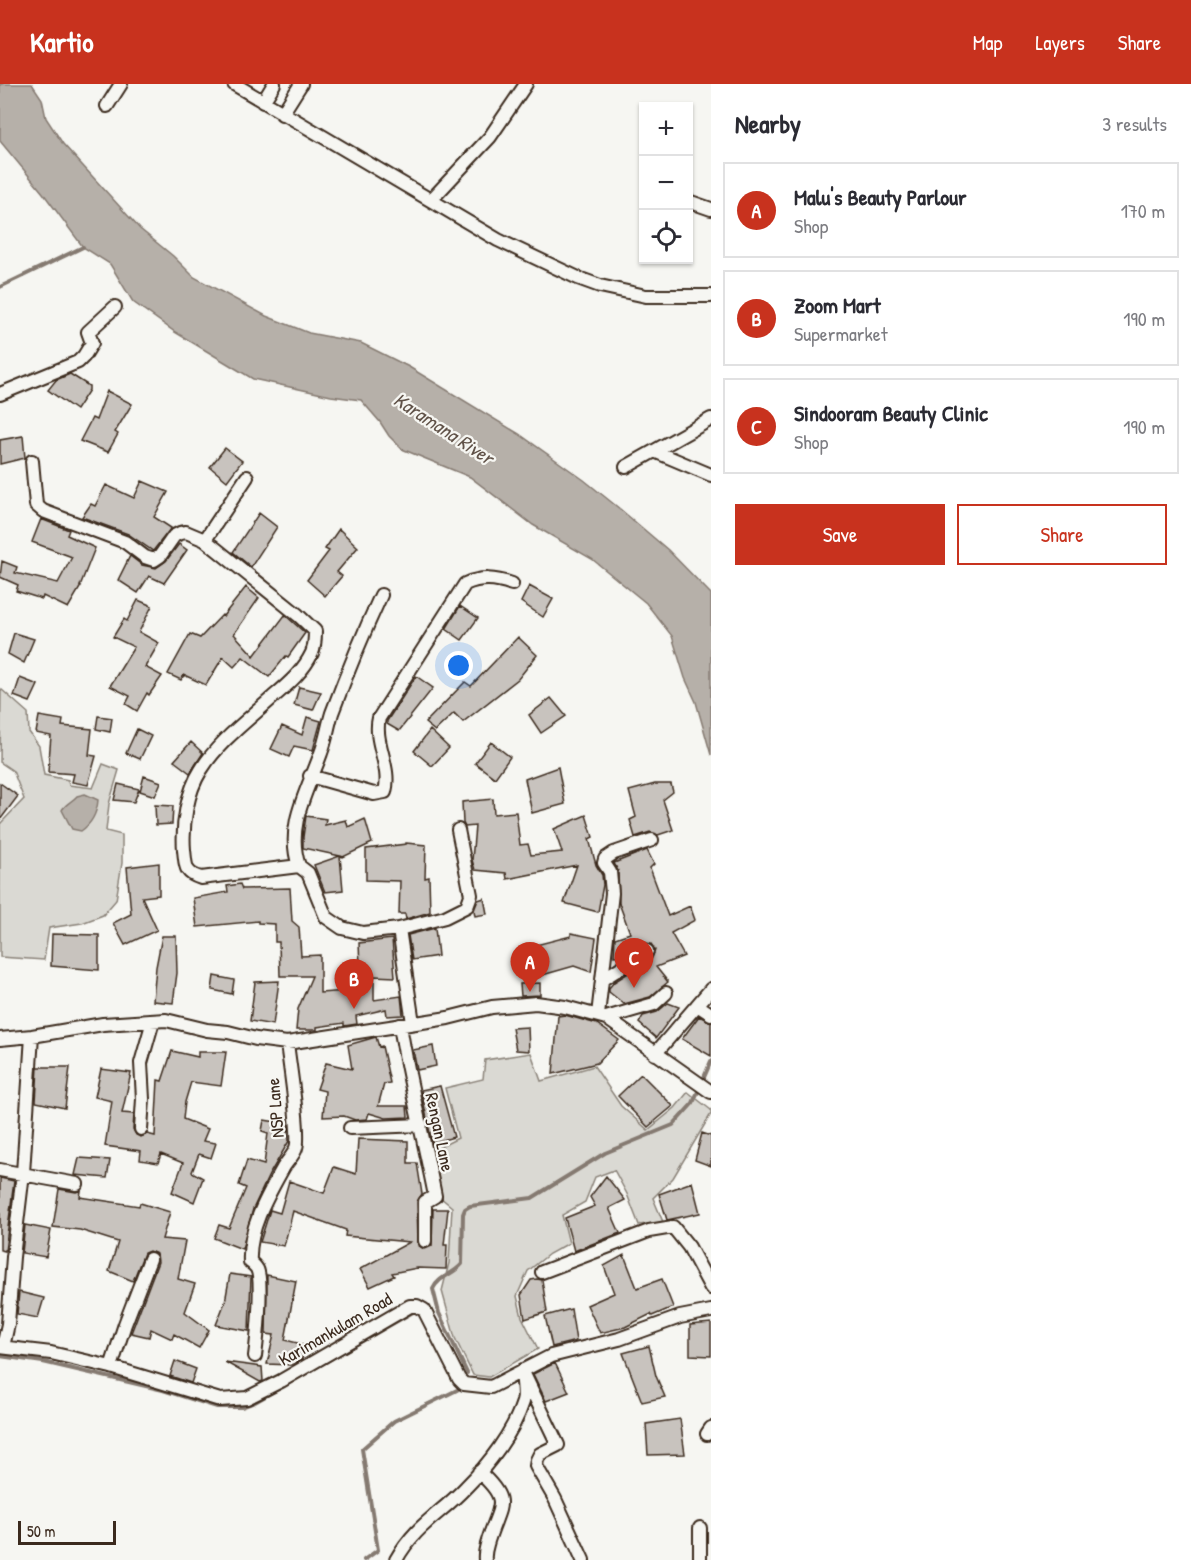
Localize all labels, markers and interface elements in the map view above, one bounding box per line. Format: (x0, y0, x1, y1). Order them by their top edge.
text: Kartio (30, 23, 94, 61)
text: Map (973, 28, 1002, 57)
text: Layers (1035, 28, 1085, 57)
text: Share (1118, 28, 1161, 57)
map controls (639, 102, 693, 264)
button: + (639, 102, 693, 156)
text: Nearby (735, 106, 801, 141)
text: 3 results (1102, 110, 1167, 137)
button: − (639, 156, 693, 210)
text: Malu's Beauty Parlour (794, 182, 966, 212)
text: A (752, 197, 761, 224)
text: 170 m (1121, 197, 1165, 224)
button: locate (639, 210, 693, 264)
text: Shop (794, 212, 828, 239)
text: Zoom Mart (794, 290, 881, 320)
text: B (751, 305, 762, 332)
text: 190 m (1123, 305, 1165, 332)
text: Supermarket (794, 320, 888, 347)
water label: Karamana River (389, 386, 501, 472)
text: Sindooram Beauty Clinic (794, 398, 988, 428)
text: C (751, 413, 762, 440)
text: 190 m (1123, 413, 1165, 440)
text: Shop (794, 428, 828, 455)
button: Save (735, 504, 945, 565)
button: Share (957, 504, 1167, 565)
your location (444, 651, 473, 680)
pin: C (614, 938, 654, 988)
pin: A (510, 942, 550, 992)
pin: B (334, 960, 374, 1009)
street label: NSP Lane (260, 1077, 290, 1139)
street label: Rengan Lane (419, 1090, 461, 1174)
street label: Karimankulam Road (274, 1286, 396, 1372)
scale bar (18, 1518, 116, 1546)
text: 50 m (27, 1520, 56, 1542)

